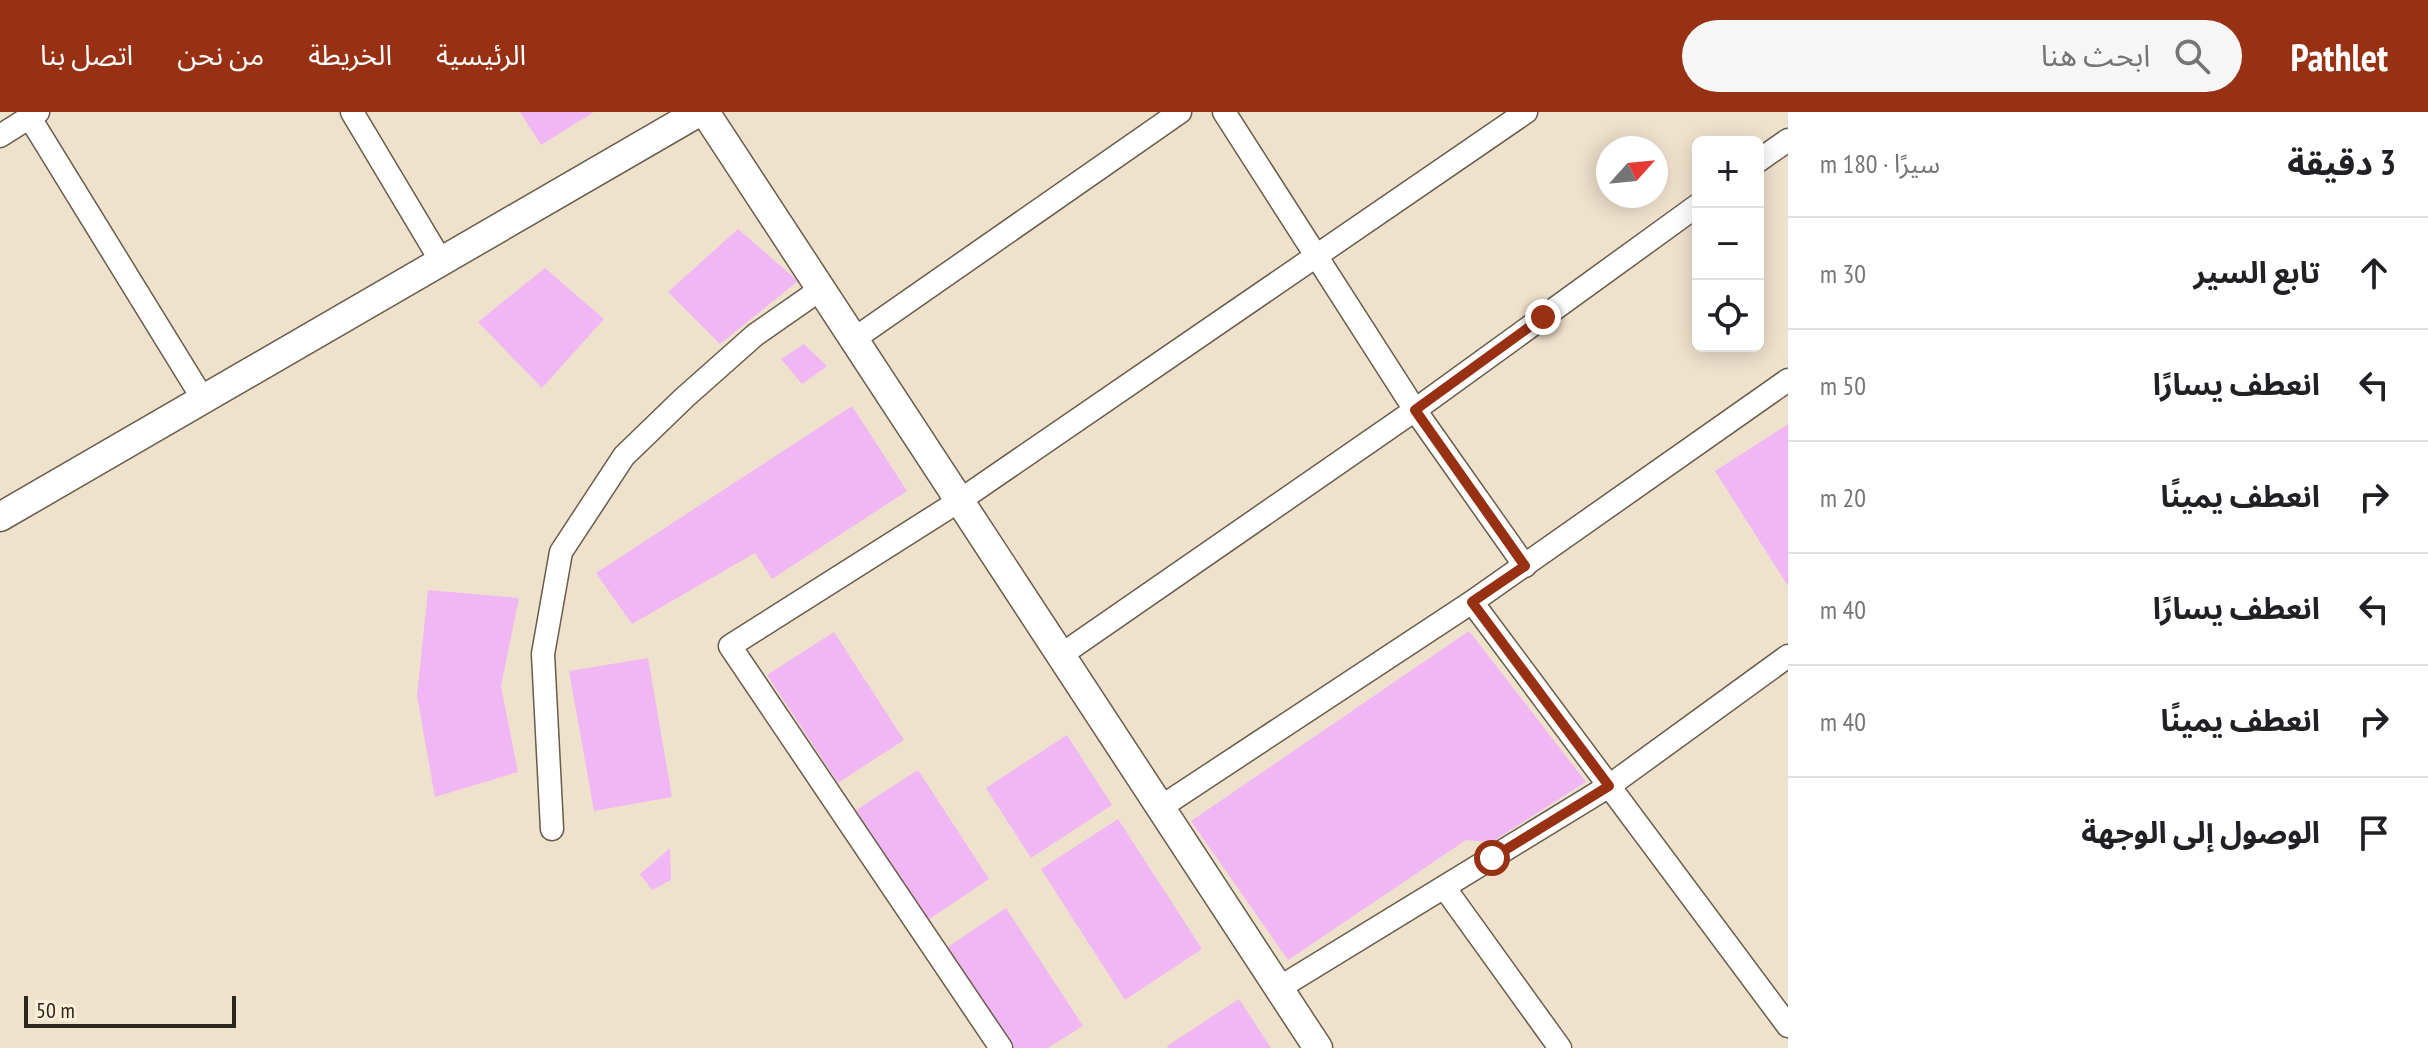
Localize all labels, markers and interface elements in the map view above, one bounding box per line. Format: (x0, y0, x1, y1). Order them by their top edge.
search box (1682, 20, 2242, 92)
text: Pathlet (2290, 32, 2388, 81)
icon: search (2170, 34, 2214, 78)
text: ابحث هنا (2041, 35, 2150, 74)
text: اتصل بنا (40, 36, 133, 73)
text: من نحن (177, 36, 264, 73)
text: الخريطة (308, 36, 392, 73)
text: الرئيسية (436, 36, 526, 73)
north arrow (1596, 136, 1668, 208)
map controls (1692, 136, 1764, 352)
button: + (1692, 136, 1764, 208)
text: 3 دقيقة (2287, 140, 2396, 184)
text: سيرًا · 180 m (1820, 147, 1940, 180)
button: − (1692, 208, 1764, 280)
icon: ahead (2352, 251, 2396, 295)
text: تابع السير (2193, 252, 2320, 291)
text: 30 m (1820, 257, 1866, 290)
button: locate (1692, 280, 1764, 352)
route end (1525, 299, 1561, 335)
icon: left (2352, 363, 2396, 407)
text: انعطف يسارًا (2153, 364, 2320, 403)
text: 50 m (1820, 369, 1866, 402)
icon: right (2352, 475, 2396, 519)
text: انعطف يمينًا (2160, 476, 2320, 515)
text: 20 m (1820, 481, 1866, 514)
icon: left (2352, 587, 2396, 631)
text: انعطف يسارًا (2153, 588, 2320, 627)
text: 40 m (1820, 593, 1866, 626)
icon: right (2352, 699, 2396, 743)
text: انعطف يمينًا (2160, 700, 2320, 739)
text: 40 m (1820, 705, 1866, 738)
icon: arrive (2352, 811, 2396, 855)
text: الوصول إلى الوجهة (2081, 812, 2320, 851)
route start (1474, 840, 1510, 876)
scale bar (24, 992, 236, 1028)
text: 50 m (36, 996, 75, 1024)

